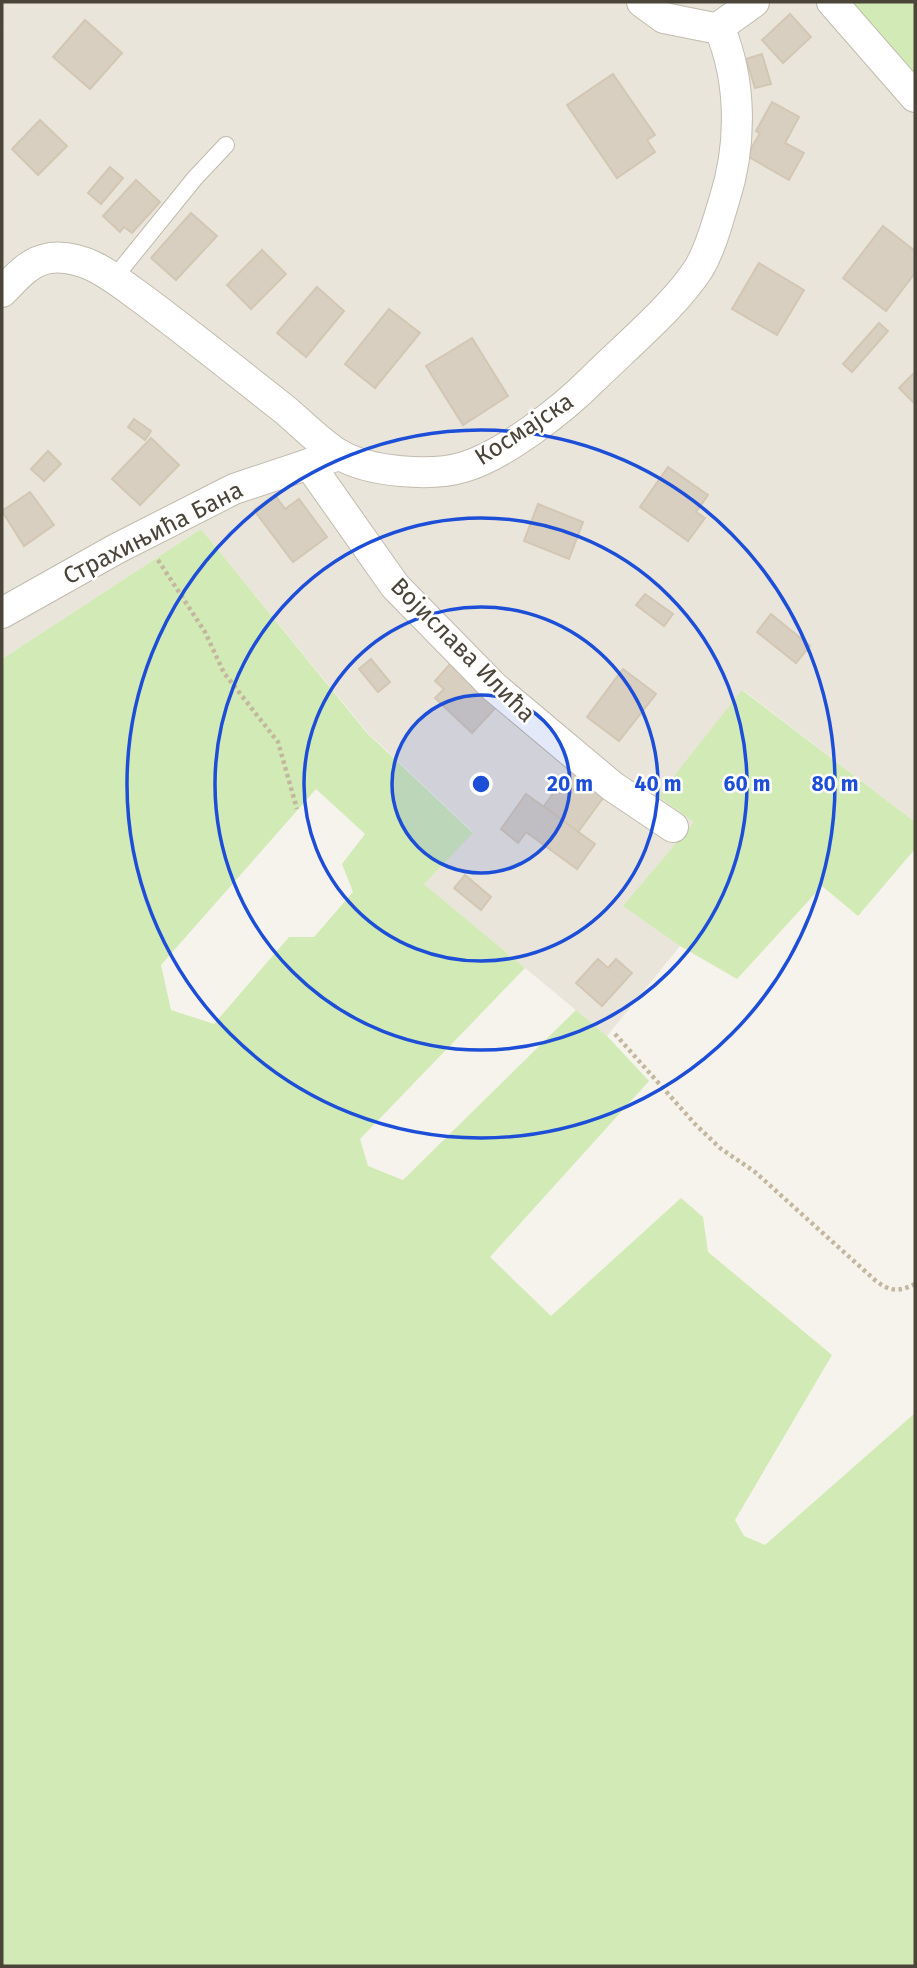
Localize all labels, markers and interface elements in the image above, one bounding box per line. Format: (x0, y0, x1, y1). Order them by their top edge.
street label: Космајска (470, 387, 578, 471)
street label: Страхињића Бана (58, 476, 248, 590)
street label: Војислава Илића (385, 572, 541, 728)
text: 20 m (547, 771, 593, 797)
text: 40 m (635, 771, 681, 797)
text: 60 m (724, 771, 770, 797)
text: 80 m (811, 771, 859, 797)
centre of rings (469, 772, 493, 796)

